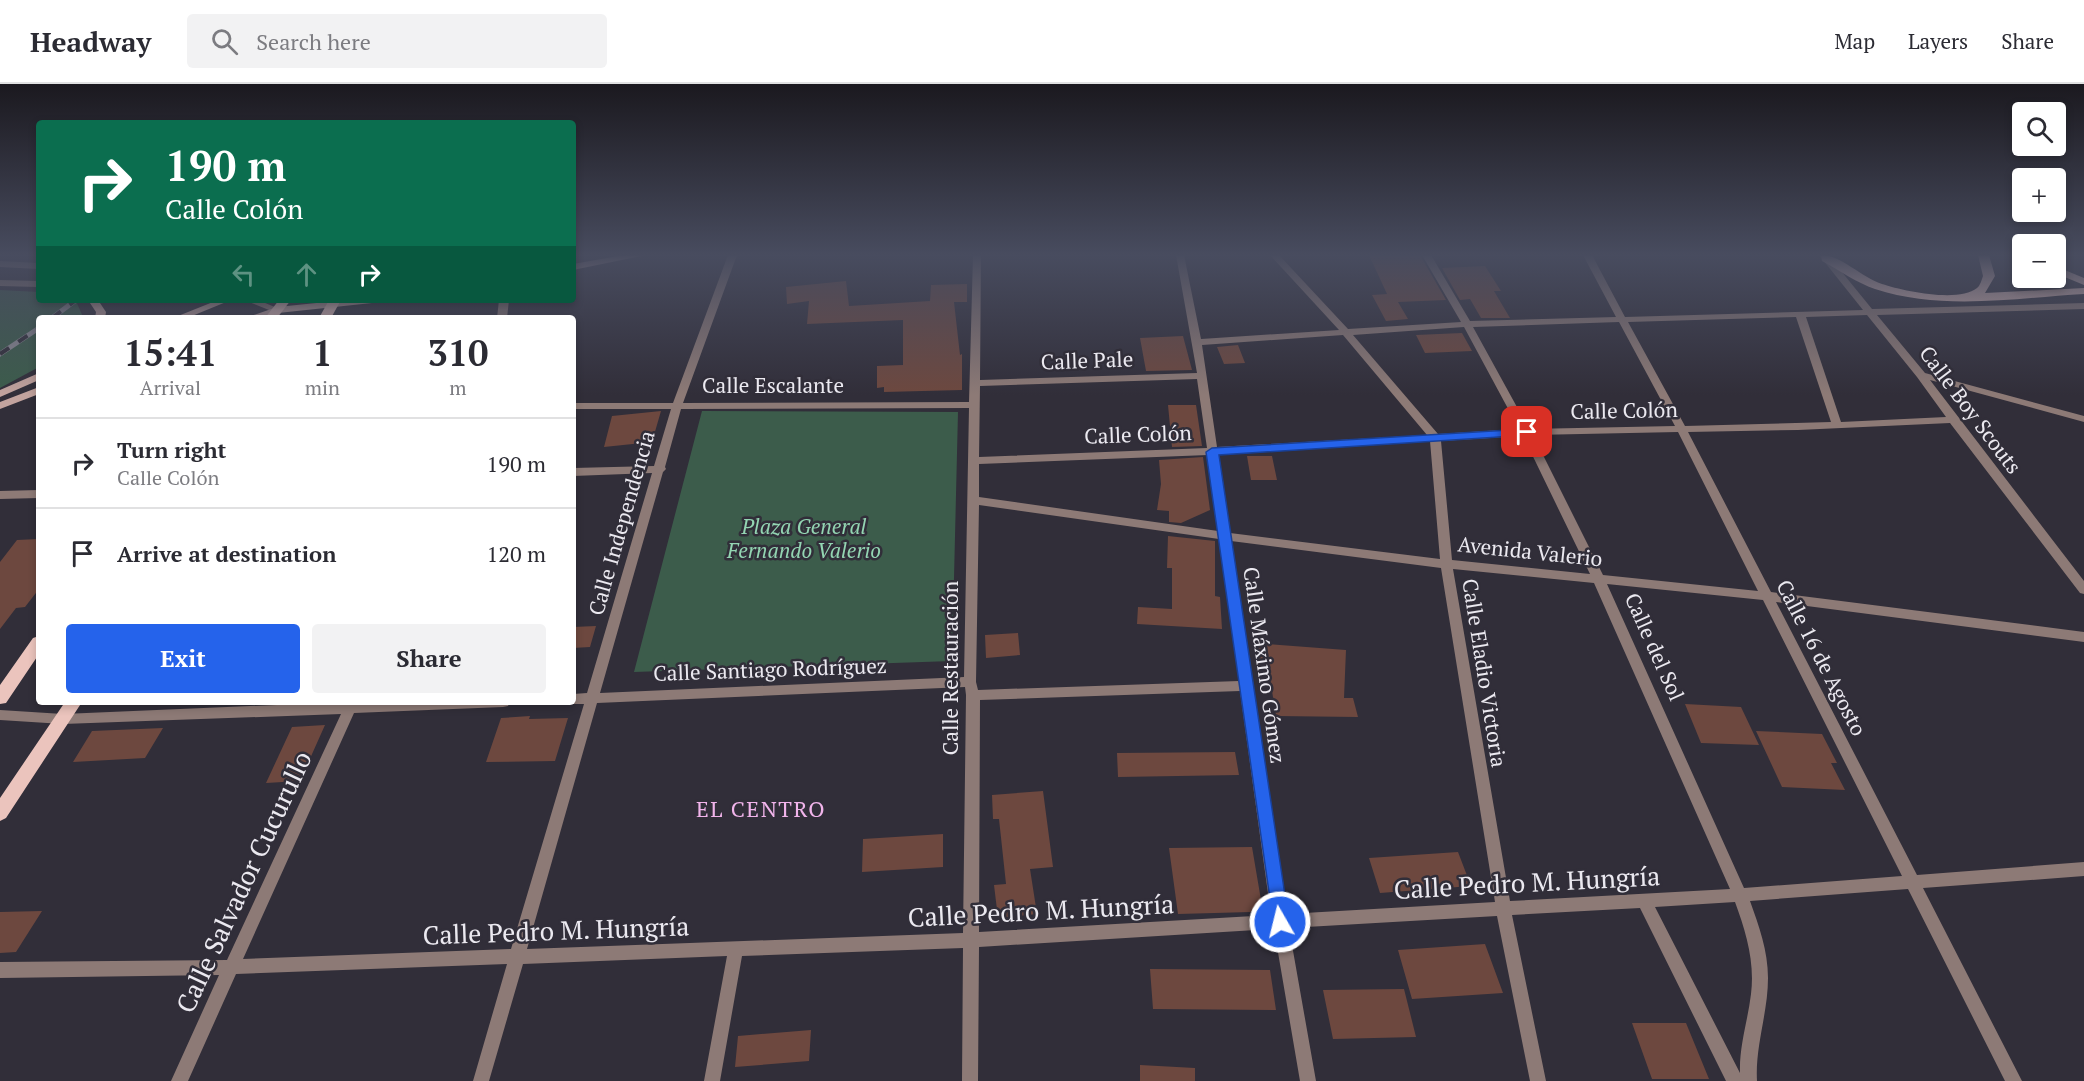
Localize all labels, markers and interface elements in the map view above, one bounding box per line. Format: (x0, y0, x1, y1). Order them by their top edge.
search box (187, 14, 607, 68)
text: Headway (30, 23, 151, 60)
icon: search (208, 25, 241, 58)
text: Search here (256, 27, 371, 56)
text: Map (1834, 27, 1875, 55)
text: Layers (1908, 27, 1968, 55)
text: Share (2001, 27, 2054, 55)
map controls (2012, 102, 2066, 288)
button: search (2012, 102, 2066, 156)
text: 190 m (165, 137, 286, 193)
icon: right (66, 144, 144, 222)
button: + (2012, 168, 2066, 222)
text: Calle Colón (165, 191, 303, 227)
button: − (2012, 234, 2066, 288)
icon: left (227, 258, 260, 291)
icon: ahead (290, 258, 323, 291)
icon: right (353, 258, 386, 291)
text: 15:41 (124, 329, 217, 376)
text: 1 (312, 329, 333, 376)
text: 310 (427, 329, 488, 376)
street label: Calle Boy Scouts (1913, 340, 2028, 479)
street label: Calle Pale (1040, 344, 1134, 376)
street label: Calle Escalante (702, 371, 844, 399)
text: Arrival (140, 374, 201, 401)
text: min (305, 374, 340, 401)
text: m (449, 374, 467, 401)
street label: Calle Colón (1570, 395, 1678, 425)
pin (1501, 406, 1552, 457)
icon: arrive (1510, 415, 1543, 448)
street label: Calle Colón (1084, 418, 1193, 450)
street label: Calle Independencia (581, 427, 661, 618)
text: Turn right (117, 435, 226, 464)
icon: right (66, 447, 99, 480)
text: 190 m (486, 449, 546, 478)
text: Calle Colón (117, 464, 219, 491)
park label: Plaza General Fernando Valerio (726, 512, 881, 564)
street label: Avenida Valerio (1456, 529, 1604, 573)
icon: arrive (66, 537, 99, 570)
text: Arrive at destination (117, 539, 336, 568)
text: 120 m (486, 539, 546, 568)
street label: Calle Máximo Gómez (1237, 565, 1293, 765)
street label: Calle 16 de Agosto (1770, 575, 1873, 740)
street label: Calle Eladio Victoria (1456, 577, 1514, 770)
street label: Calle Restauración (936, 580, 964, 755)
street label: Calle del Sol (1619, 588, 1691, 705)
button: Exit (66, 624, 300, 693)
button: Share (312, 624, 546, 693)
street label: Calle Santiago Rodríguez (653, 651, 887, 687)
street label: Calle Salvador Cucurullo (167, 745, 319, 1018)
district label: EL CENTRO (696, 794, 826, 823)
street label: Calle Pedro M. Hungría (1393, 858, 1661, 906)
street label: Calle Pedro M. Hungría (907, 886, 1175, 934)
position arrow (1248, 890, 1312, 954)
street label: Calle Pedro M. Hungría (422, 908, 690, 952)

